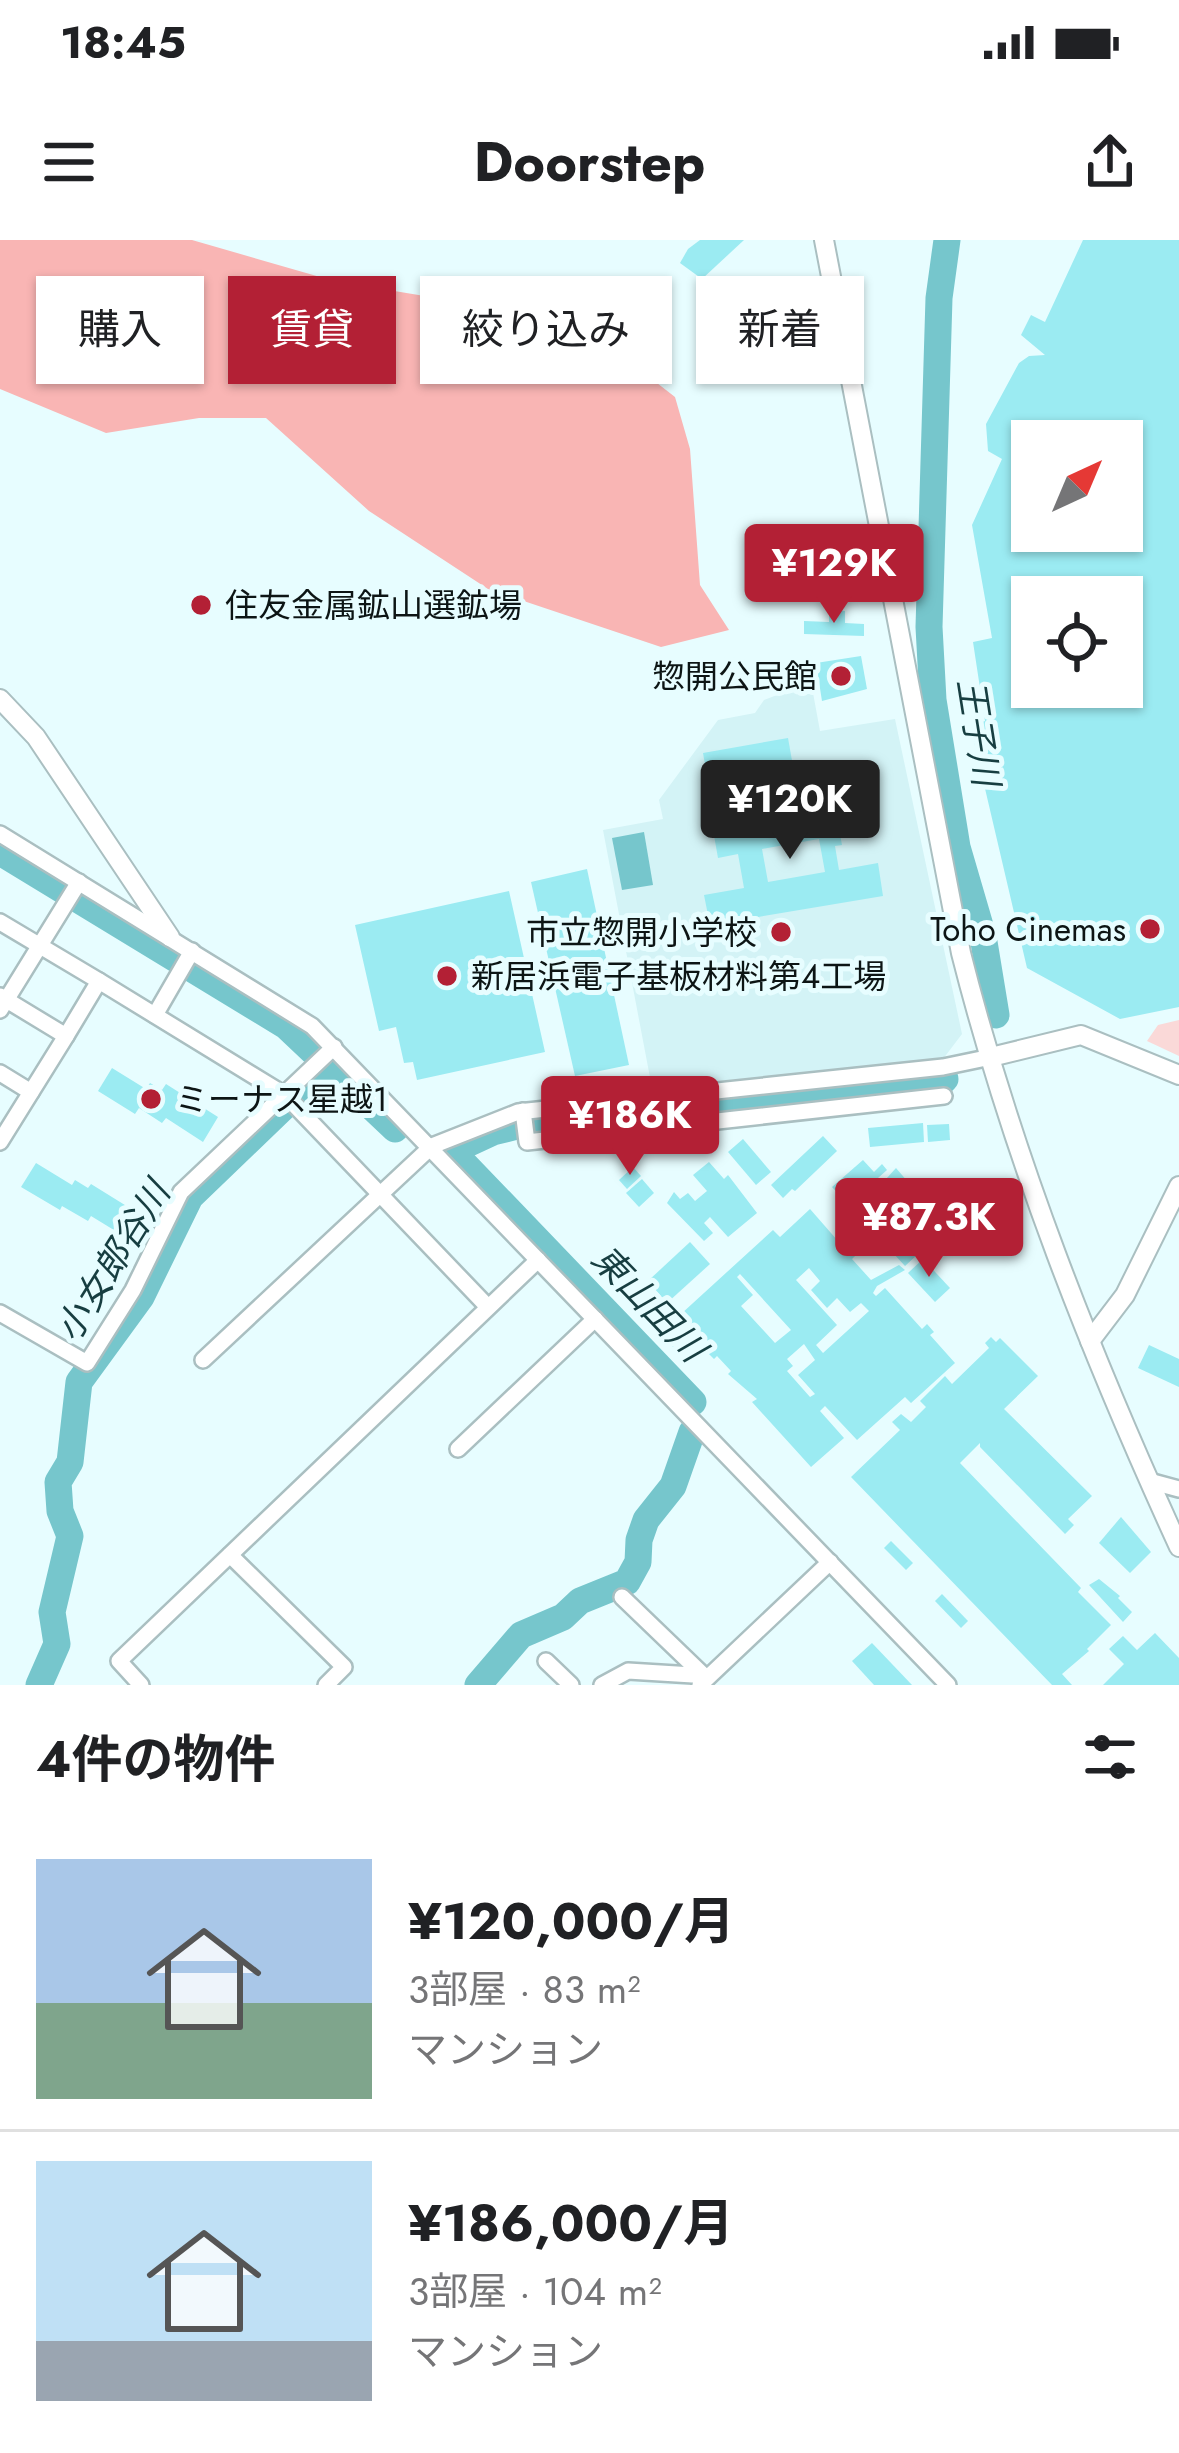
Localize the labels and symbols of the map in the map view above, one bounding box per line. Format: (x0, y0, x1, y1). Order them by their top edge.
north arrow (1011, 420, 1143, 552)
pin: ¥129K (750, 524, 918, 626)
place label: 住友金属鉱山選鉱場 (225, 582, 522, 629)
marker: 住友金属鉱山選鉱場 (188, 592, 214, 618)
place label: 惣開公民館 (652, 653, 817, 700)
marker: 惣開公民館 (828, 663, 854, 689)
water label: 王子川 (945, 675, 1014, 793)
pin: ¥120K (706, 760, 874, 862)
place label: Toho Cinemas (930, 906, 1126, 953)
place label: 市立惣開小学校 (526, 909, 757, 956)
marker: Toho Cinemas (1137, 916, 1163, 942)
marker: 市立惣開小学校 (768, 919, 794, 945)
place label: 新居浜電子基板材料第4工場 (471, 953, 886, 1000)
marker: 新居浜電子基板材料第4工場 (434, 963, 460, 989)
place label: ミーナス星越1 (175, 1076, 388, 1123)
pin: ¥186K (546, 1076, 714, 1178)
marker: ミーナス星越1 (138, 1086, 164, 1112)
water label: 小女郎谷川 (42, 1168, 184, 1351)
pin: ¥87.3K (831, 1178, 1027, 1280)
water label: 東山田川 (580, 1233, 720, 1376)

